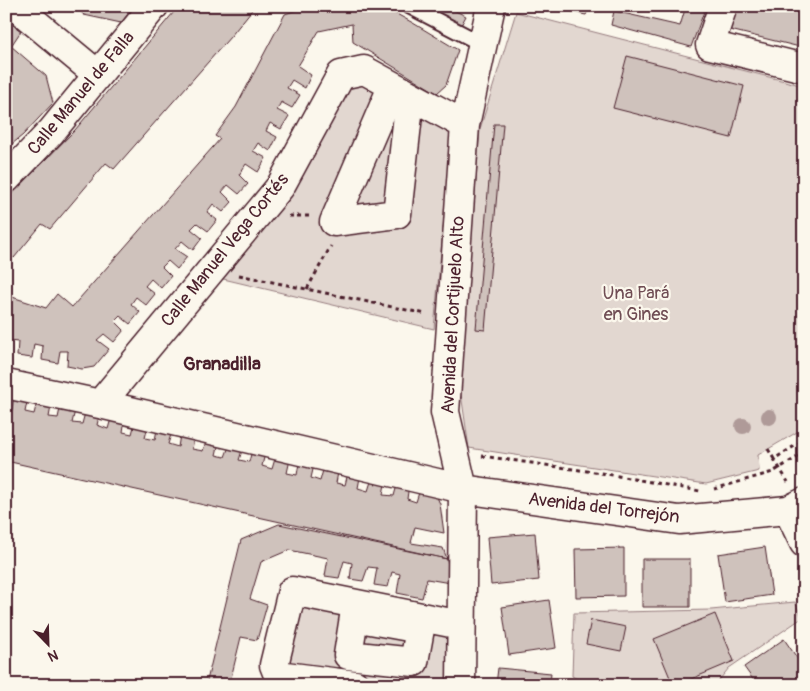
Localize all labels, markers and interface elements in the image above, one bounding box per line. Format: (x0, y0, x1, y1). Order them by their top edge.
street label: Calle Manuel de Falla (22, 26, 140, 160)
street label: Calle Manuel Vega Cortés (156, 169, 294, 331)
street label: Avenida del Cortijuelo Alto (436, 215, 470, 415)
park label: Una Pará en Gines (603, 282, 669, 326)
district label: Granadilla (183, 352, 261, 376)
street label: Avenida del Torrejón (527, 487, 681, 529)
north arrow (22, 618, 72, 668)
text: N (45, 646, 61, 665)

